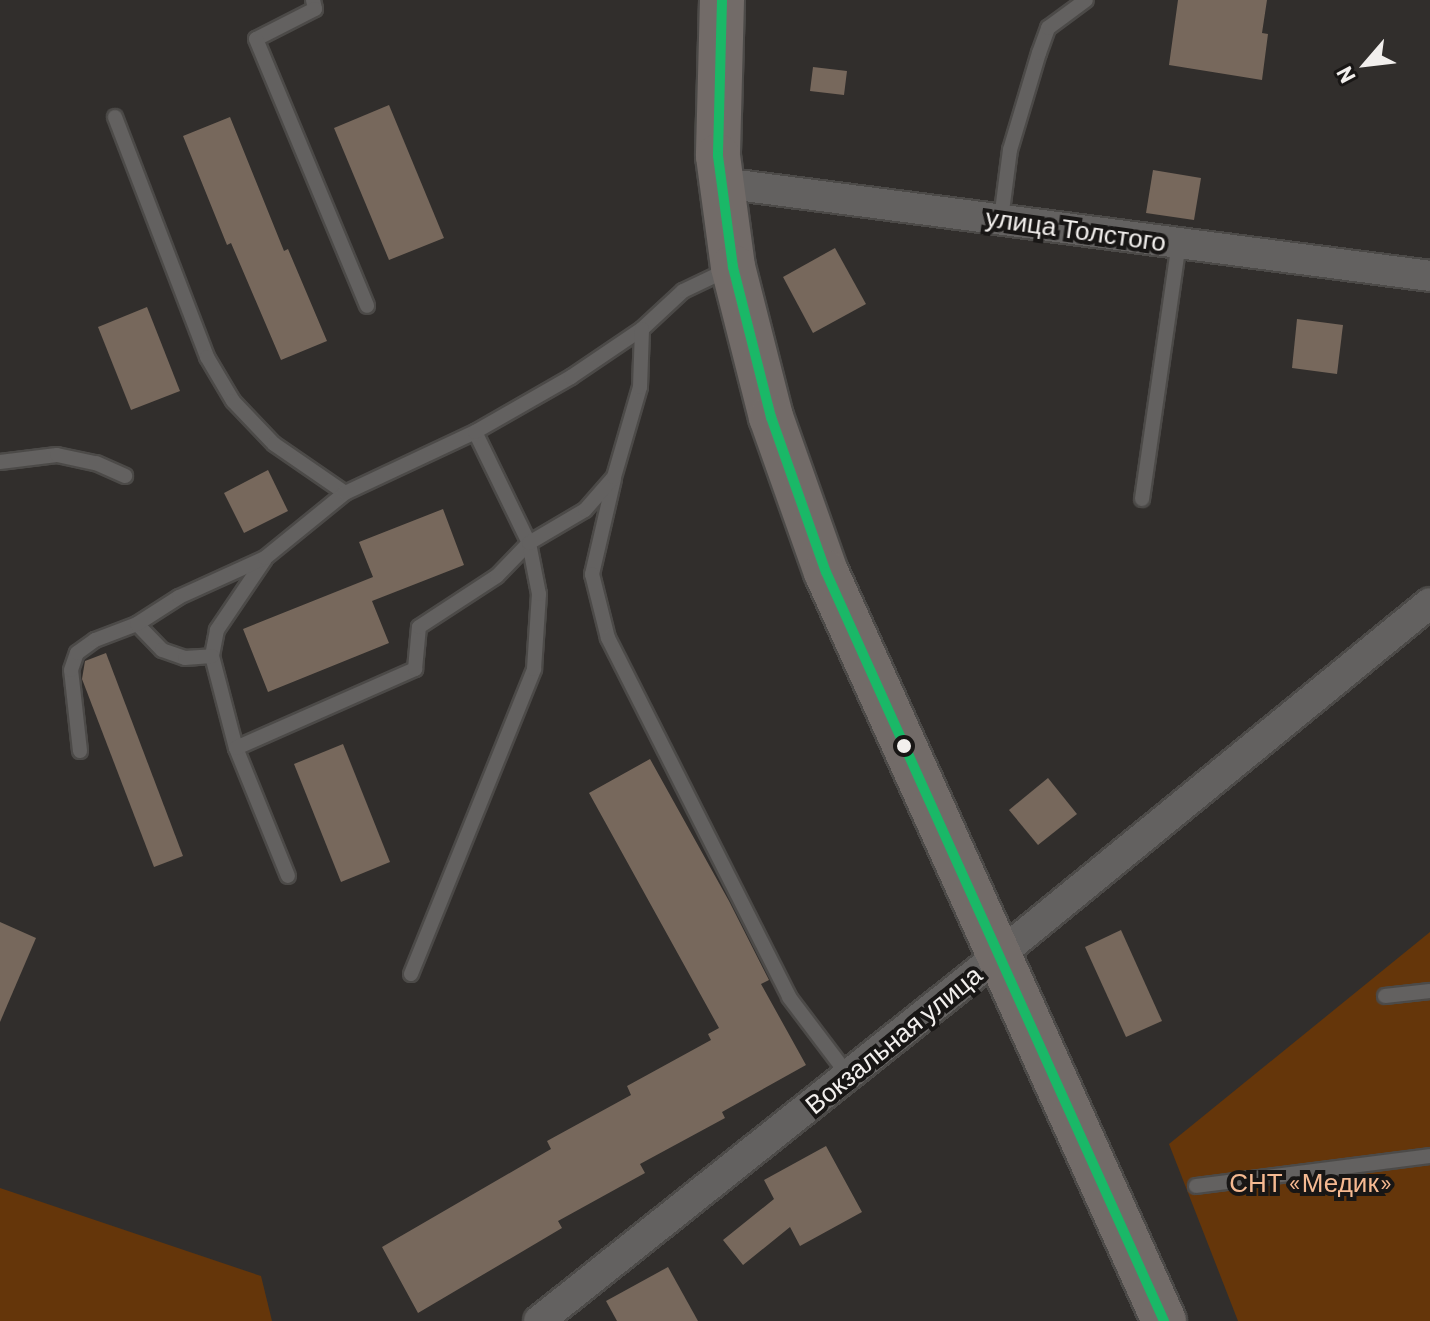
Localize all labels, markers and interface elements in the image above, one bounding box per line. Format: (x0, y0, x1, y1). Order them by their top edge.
north arrow (1326, 24, 1406, 104)
text: N (1330, 63, 1360, 88)
street label: улица Толстого (984, 201, 1168, 257)
unlabelled marker (896, 738, 912, 754)
street label: Вокзальная улица (798, 958, 988, 1120)
park label: СНТ «Медик» (1229, 1166, 1393, 1198)

